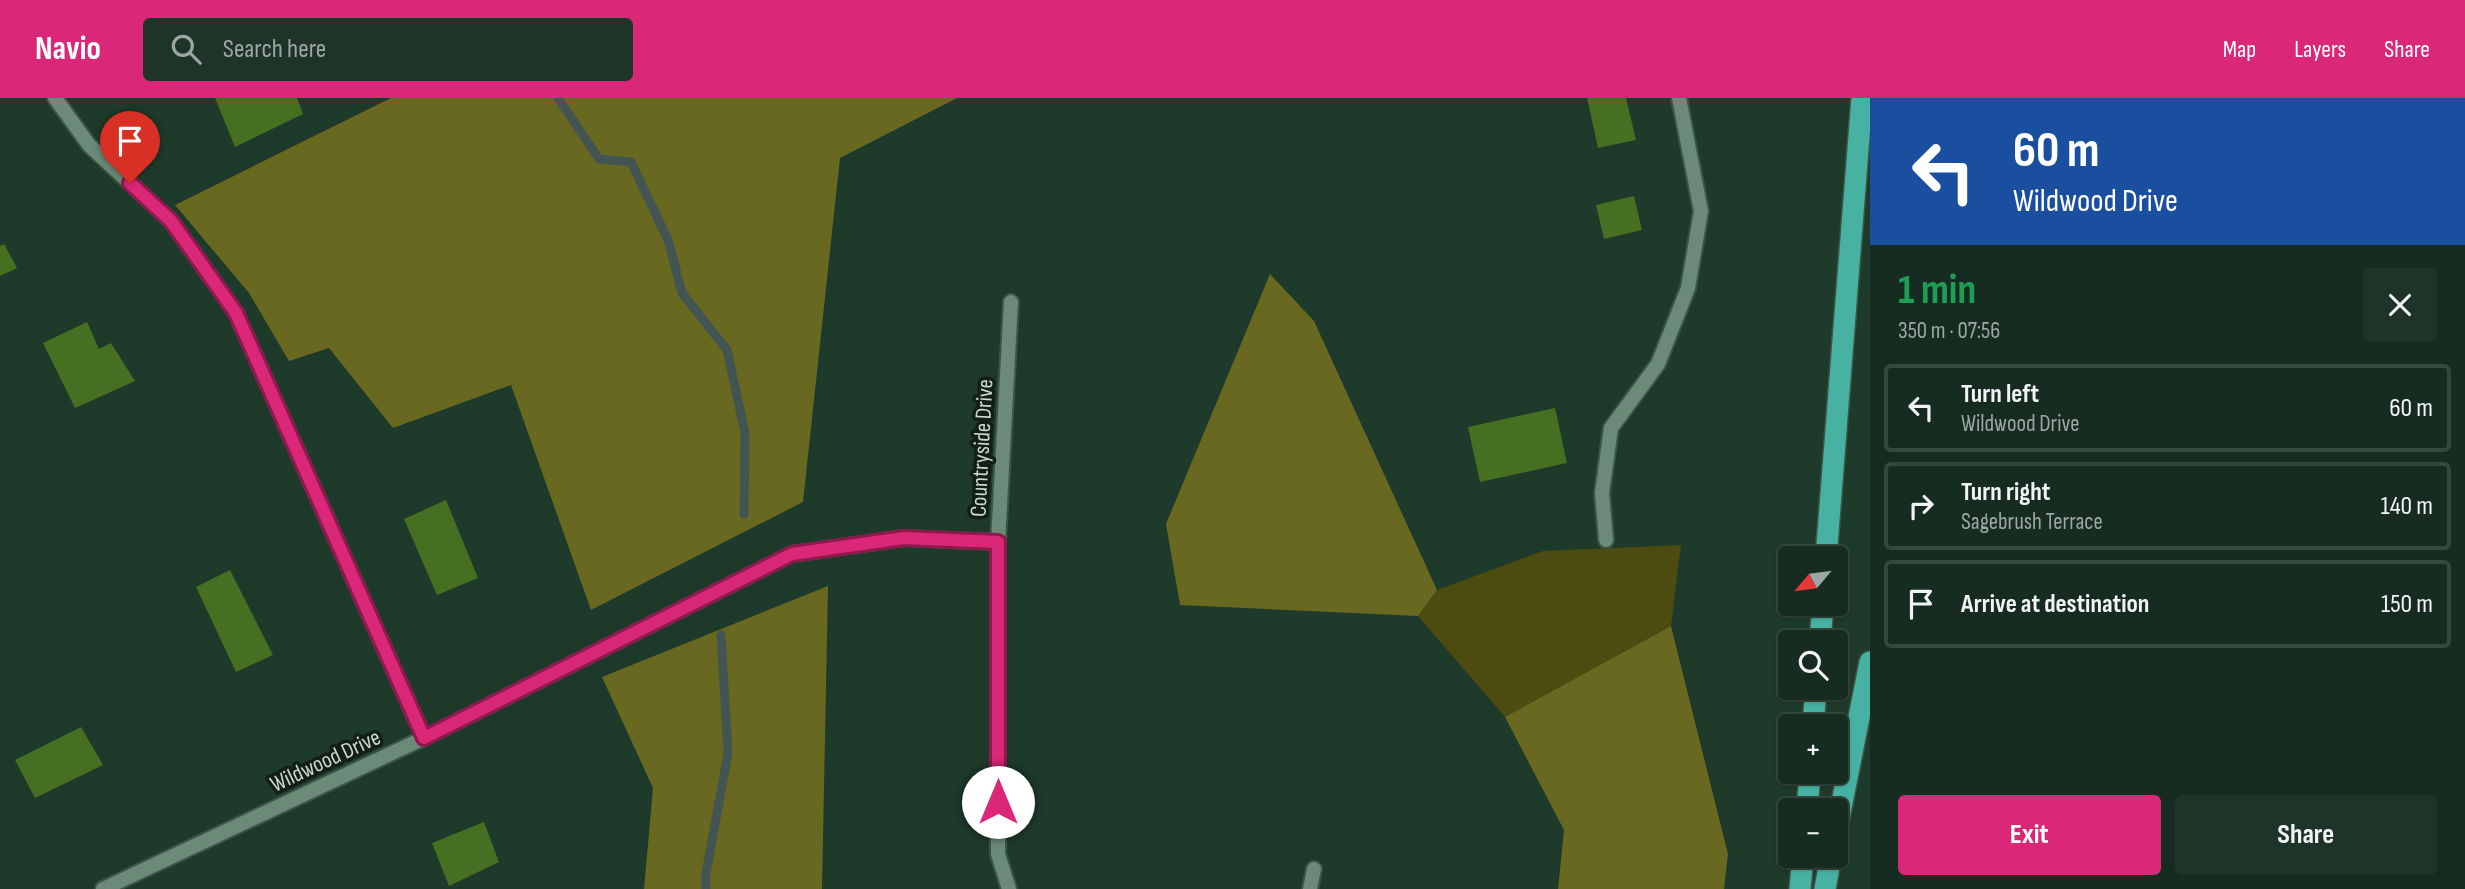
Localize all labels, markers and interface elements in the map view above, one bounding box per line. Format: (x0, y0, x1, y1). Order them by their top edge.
search box (143, 18, 633, 81)
text: Navio (35, 29, 101, 69)
icon: search (167, 30, 205, 68)
text: Search here (223, 34, 326, 65)
text: Map (2223, 35, 2256, 64)
text: Layers (2294, 35, 2346, 64)
text: Share (2384, 35, 2430, 64)
pin (100, 111, 160, 183)
icon: arrive (111, 122, 149, 160)
text: 60 m (2013, 122, 2100, 181)
icon: left (1898, 126, 1989, 217)
text: Wildwood Drive (2013, 182, 2178, 221)
text: 1 min (1898, 265, 1976, 316)
button: close (2363, 268, 2437, 342)
text: 350 m · 07:56 (1898, 317, 2000, 345)
street label: Countryside Drive (964, 378, 1000, 518)
text: Turn left (1961, 379, 2039, 410)
icon: left (1902, 389, 1940, 427)
text: 60 m (2389, 393, 2433, 424)
text: Wildwood Drive (1961, 410, 2079, 438)
text: Turn right (1961, 477, 2050, 508)
icon: right (1902, 487, 1940, 525)
text: 140 m (2381, 491, 2433, 522)
text: Sagebrush Terrace (1961, 508, 2103, 536)
north arrow (1778, 546, 1848, 616)
map controls (1778, 546, 1848, 868)
icon: arrive (1902, 585, 1940, 623)
text: Arrive at destination (1961, 589, 2149, 620)
text: 150 m (2381, 589, 2433, 620)
button: search (1778, 630, 1848, 700)
button: + (1778, 714, 1848, 784)
street label: Wildwood Drive (266, 723, 385, 799)
position arrow (961, 765, 1035, 839)
button: Exit (1898, 795, 2161, 875)
button: Share (2175, 795, 2437, 875)
button: − (1778, 798, 1848, 868)

